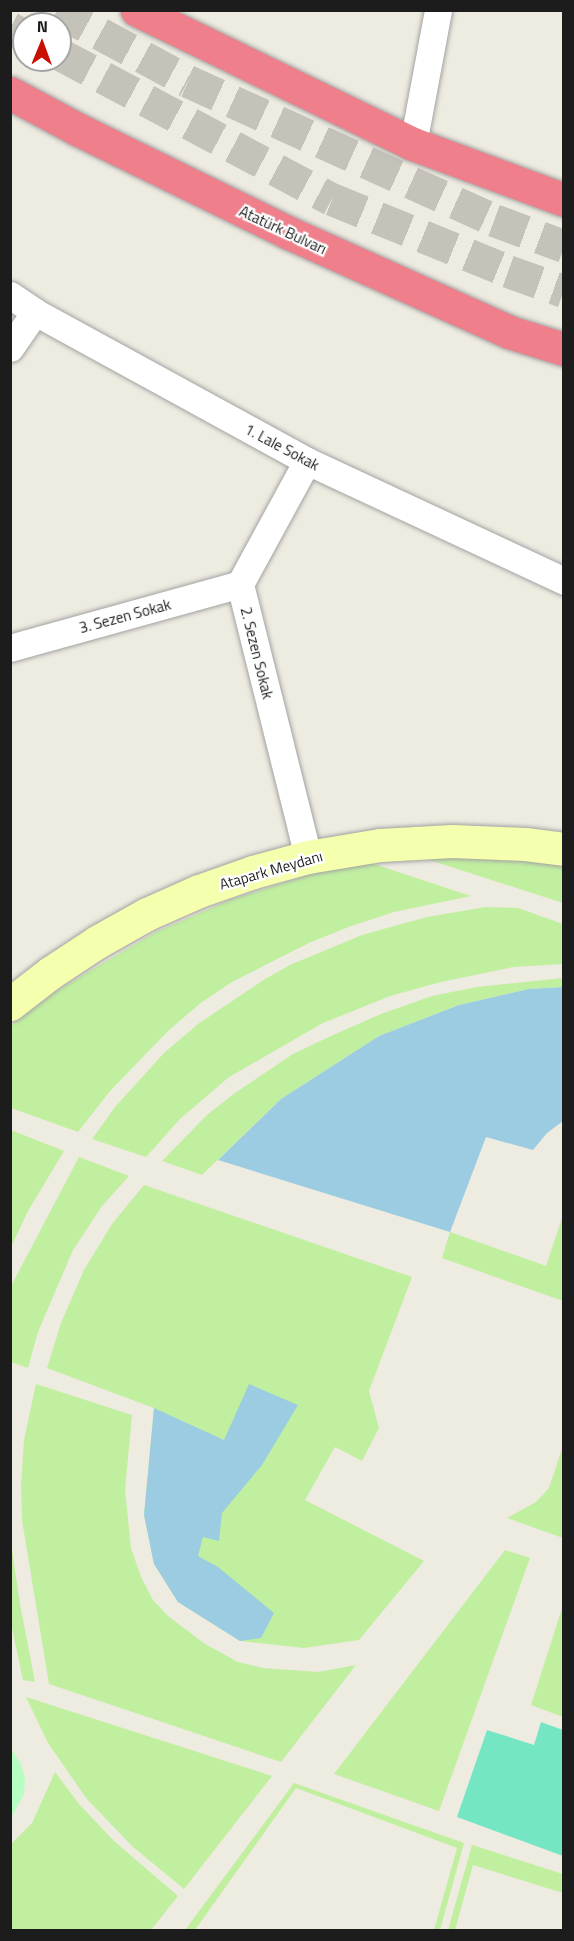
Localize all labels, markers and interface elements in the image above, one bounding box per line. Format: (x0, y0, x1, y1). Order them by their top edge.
north arrow (12, 12, 72, 72)
text: N (37, 14, 48, 38)
street label: Atatürk Bulvarı (237, 202, 329, 258)
street label: 1. Lale Sokak (242, 420, 322, 474)
street label: 3. Sezen Sokak (77, 595, 173, 637)
street label: 2. Sezen Sokak (237, 605, 277, 701)
street label: Atapark Meydanı (217, 847, 325, 893)

